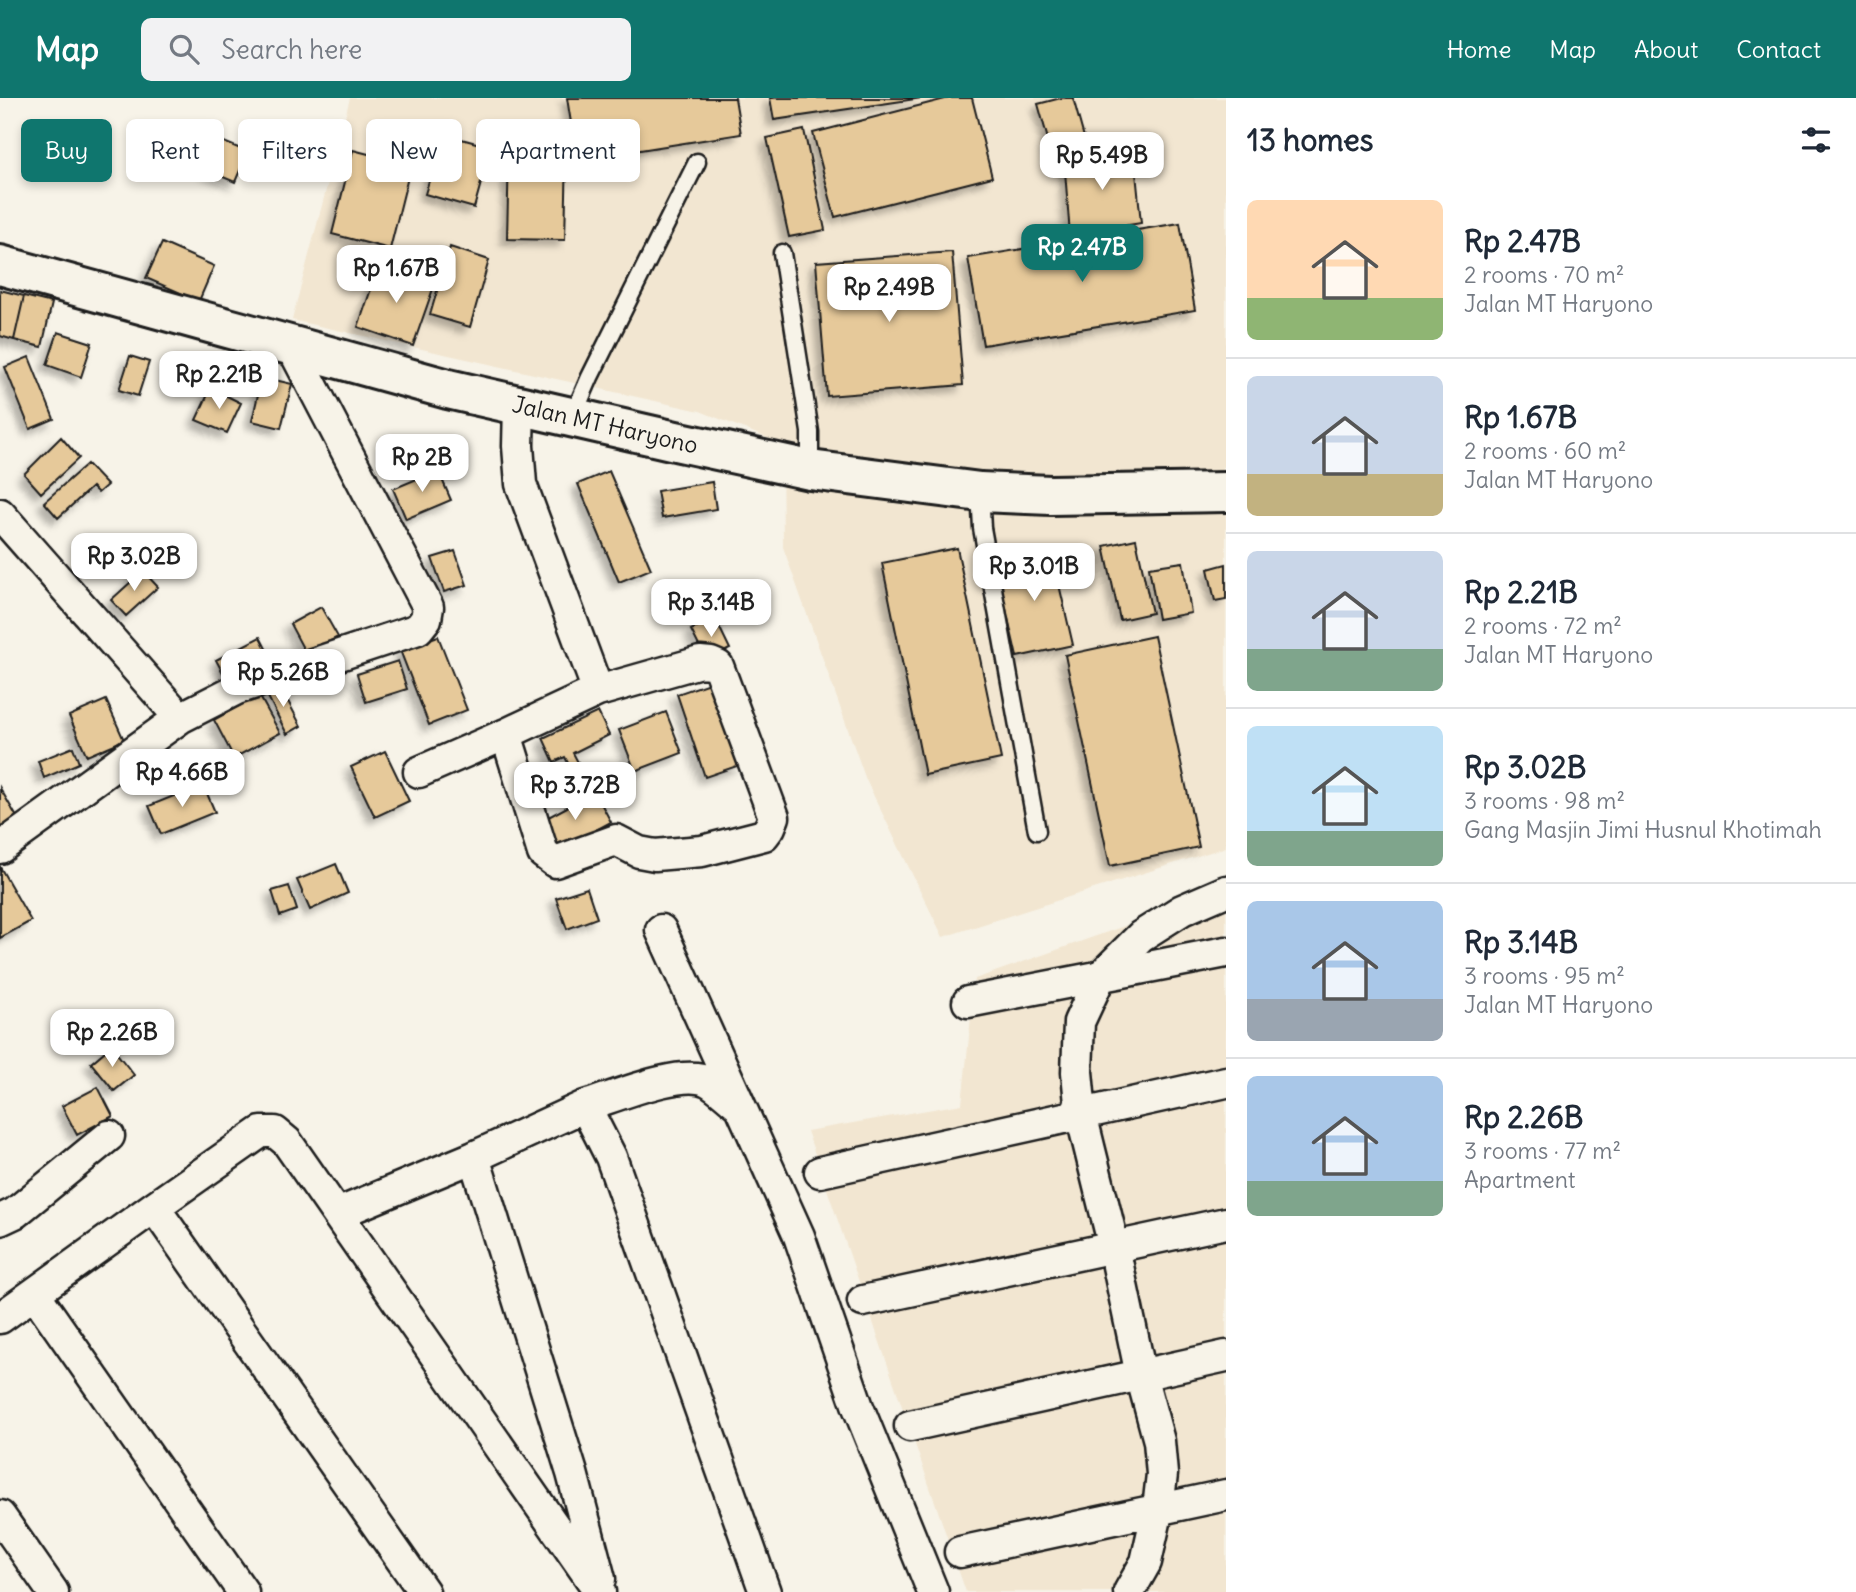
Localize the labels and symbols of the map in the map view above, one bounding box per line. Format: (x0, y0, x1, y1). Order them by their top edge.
pin: Rp 5.49B (1030, 132, 1174, 192)
pin: Rp 2.47B (1010, 225, 1154, 284)
pin: Rp 1.67B (324, 246, 468, 305)
pin: Rp 2.49B (817, 264, 961, 324)
pin: Rp 2.21B (147, 352, 291, 411)
street label: Jalan MT Haryono (510, 389, 701, 459)
pin: Rp 2B (373, 434, 471, 494)
pin: Rp 3.02B (62, 533, 206, 593)
pin: Rp 3.01B (962, 544, 1106, 603)
pin: Rp 3.14B (639, 580, 783, 639)
pin: Rp 5.26B (211, 650, 355, 709)
pin: Rp 4.66B (110, 750, 254, 809)
pin: Rp 3.72B (503, 762, 647, 822)
pin: Rp 2.26B (40, 1010, 184, 1069)

